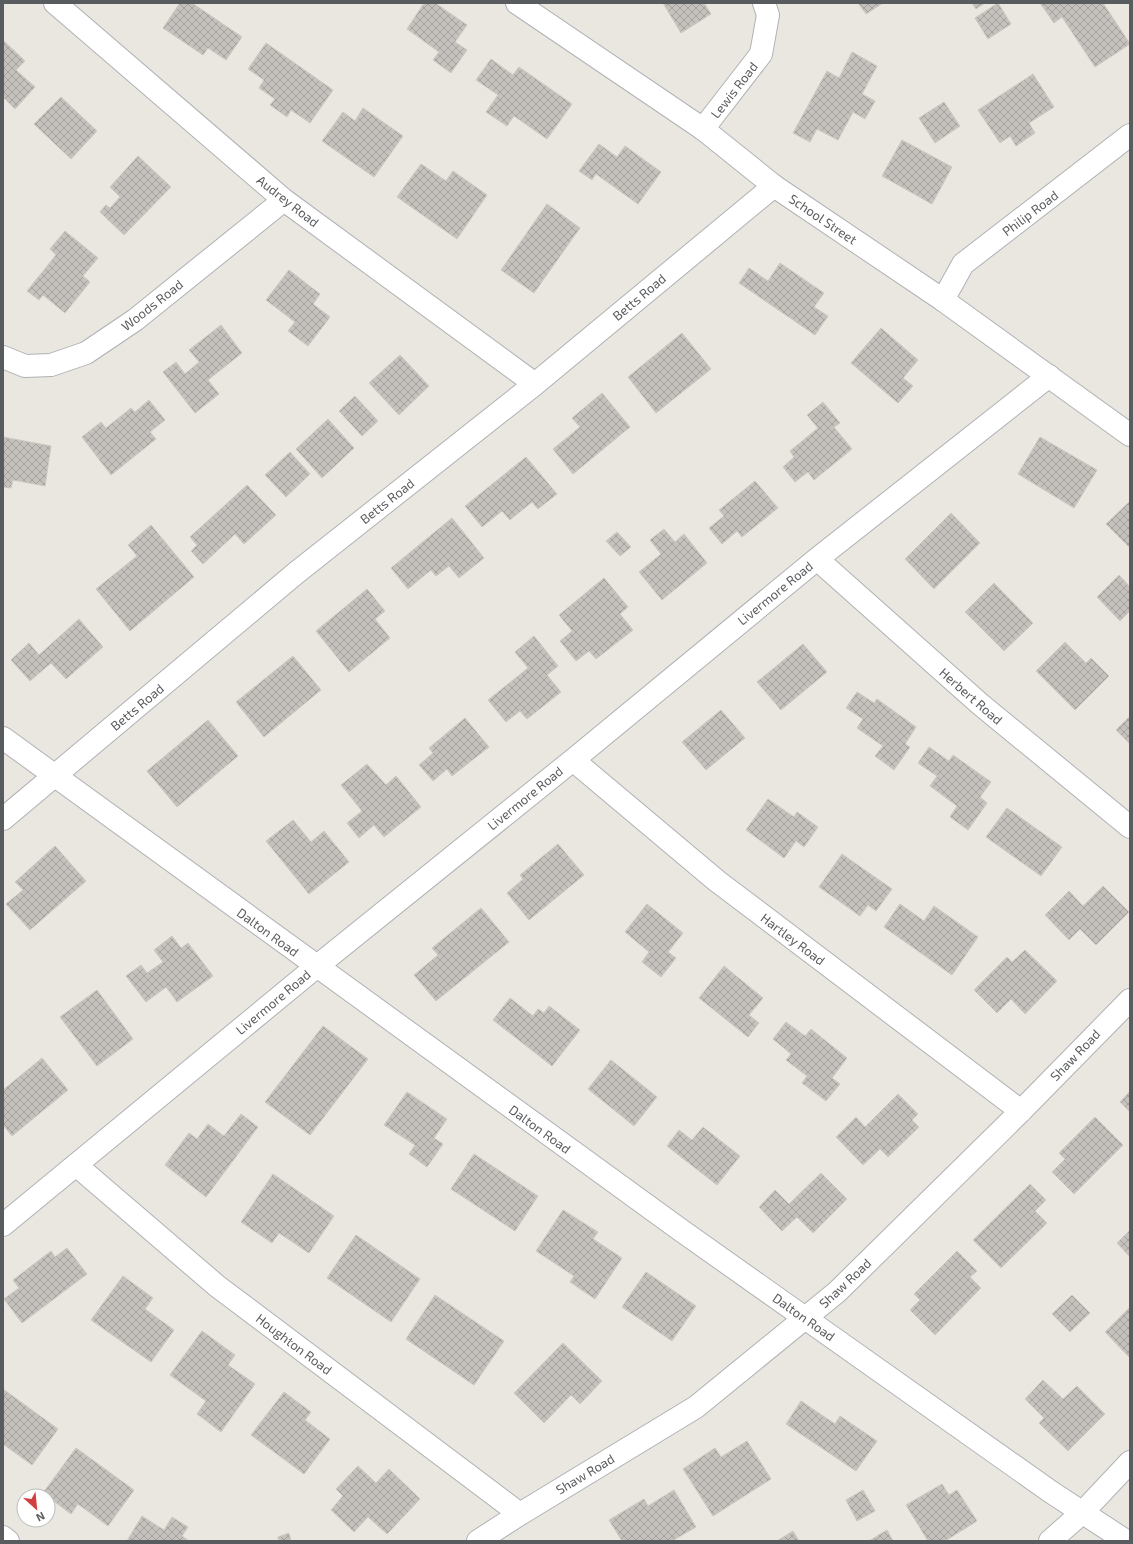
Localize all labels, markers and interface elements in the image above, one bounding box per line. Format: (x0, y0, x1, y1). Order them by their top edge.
street label: Lewis Road (707, 59, 761, 121)
street label: Audrey Road (254, 172, 322, 230)
street label: Philip Road (999, 187, 1061, 239)
street label: School Street (786, 190, 860, 248)
street label: Betts Road (609, 270, 669, 324)
street label: Woods Road (118, 276, 186, 334)
street label: Betts Road (357, 475, 417, 527)
street label: Livermore Road (734, 558, 816, 628)
street label: Herbert Road (936, 664, 1006, 728)
street label: Betts Road (107, 680, 167, 734)
street label: Livermore Road (484, 763, 566, 833)
street label: Dalton Road (234, 904, 302, 960)
street label: Hartley Road (758, 910, 828, 968)
street label: Livermore Road (232, 966, 314, 1038)
street label: Shaw Road (1047, 1026, 1103, 1084)
street label: Dalton Road (506, 1101, 574, 1157)
street label: Shaw Road (816, 1255, 874, 1311)
street label: Dalton Road (770, 1290, 838, 1344)
street label: Houghton Road (253, 1310, 335, 1378)
street label: Shaw Road (553, 1450, 617, 1498)
north arrow (16, 1488, 56, 1528)
text: N (34, 1510, 47, 1525)

